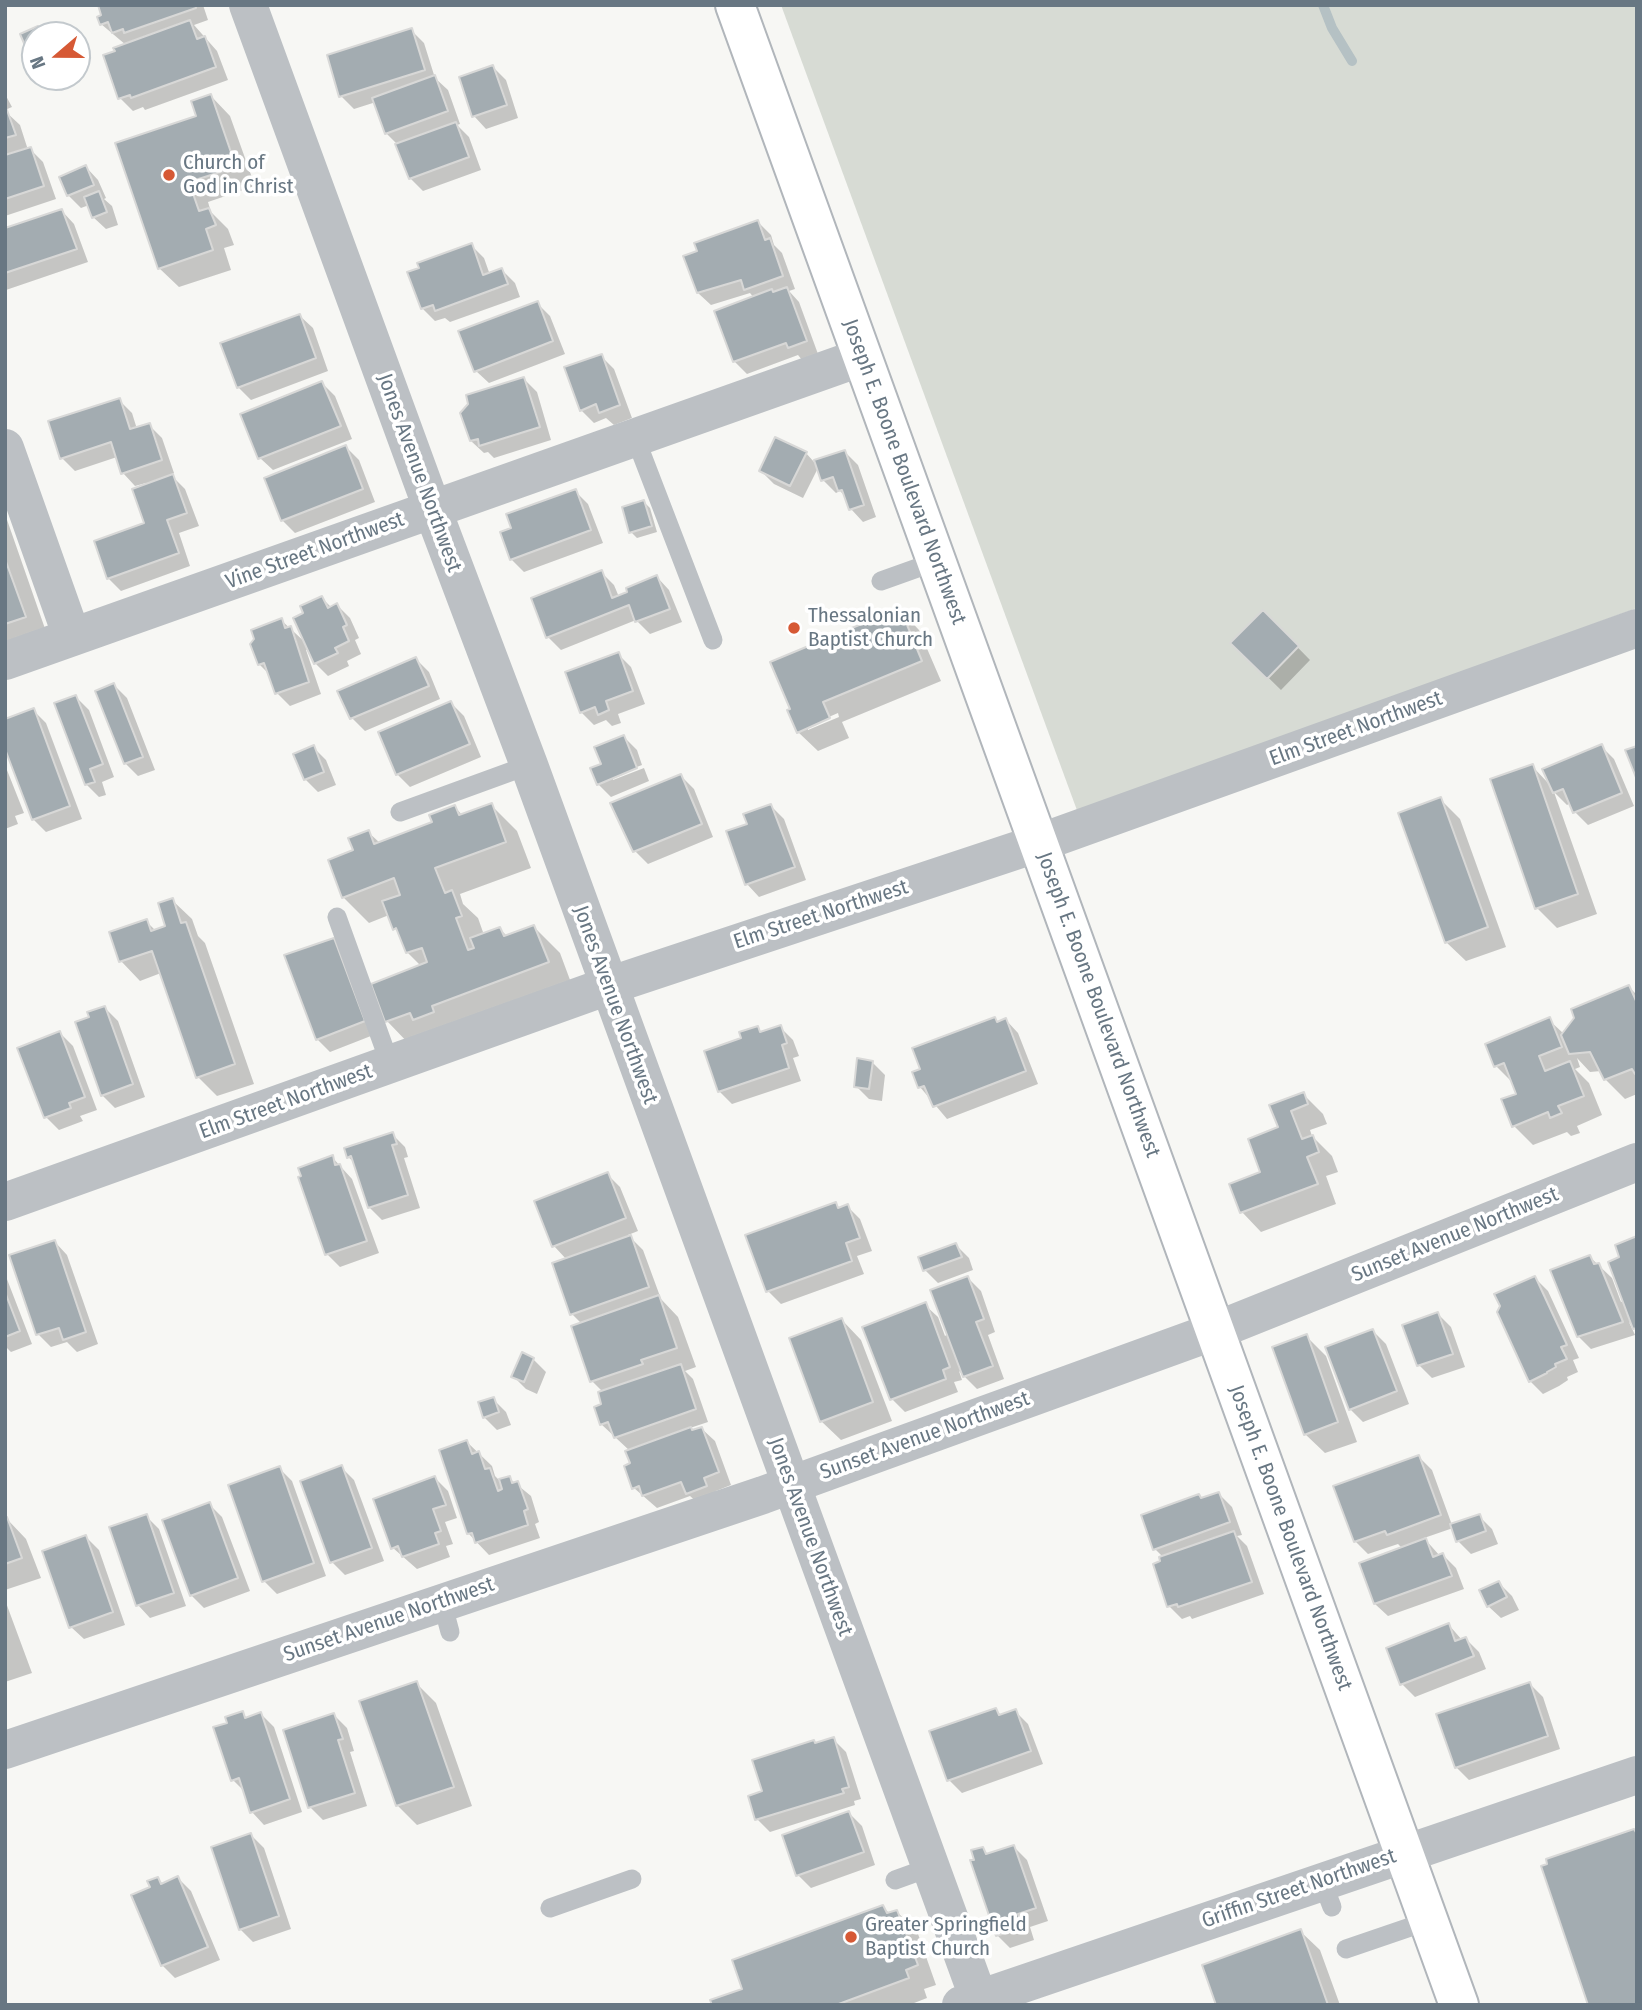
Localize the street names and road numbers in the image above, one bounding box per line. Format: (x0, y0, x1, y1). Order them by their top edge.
street label: Joseph E. Boone Boulevard Northwest (837, 316, 971, 628)
street label: Jones Avenue Northwest (371, 370, 467, 576)
street label: Vine Street Northwest (222, 507, 408, 595)
street label: Elm Street Northwest (1266, 686, 1446, 772)
street label: Joseph E. Boone Boulevard Northwest (1031, 849, 1165, 1161)
street label: Elm Street Northwest (731, 875, 911, 955)
street label: Jones Avenue Northwest (567, 902, 663, 1108)
street label: Elm Street Northwest (196, 1059, 376, 1145)
street label: Sunset Avenue Northwest (1348, 1182, 1562, 1288)
street label: Joseph E. Boone Boulevard Northwest (1223, 1382, 1357, 1694)
street label: Sunset Avenue Northwest (817, 1386, 1033, 1486)
street label: Jones Avenue Northwest (762, 1434, 858, 1640)
street label: Sunset Avenue Northwest (281, 1572, 497, 1668)
street label: Griffin Street Northwest (1199, 1844, 1399, 1934)

